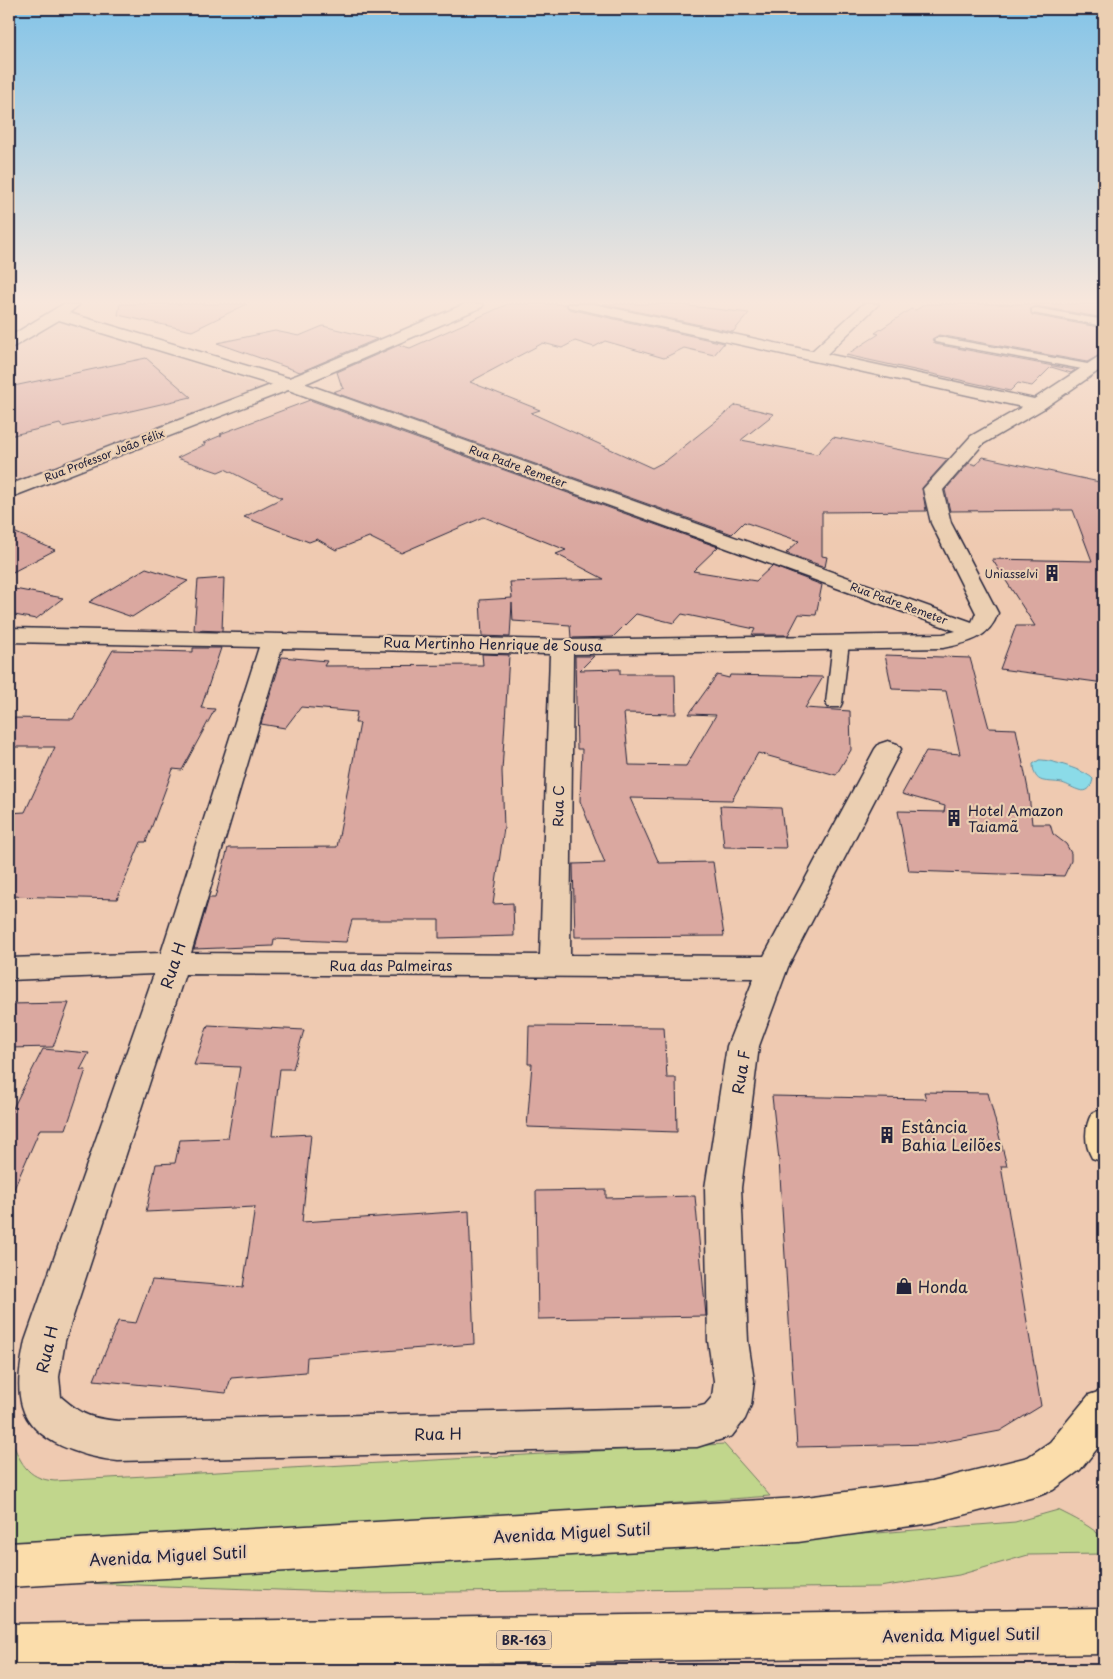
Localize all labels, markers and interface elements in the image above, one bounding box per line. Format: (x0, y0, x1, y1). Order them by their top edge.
street label: Rua Professor João Félix (41, 424, 167, 486)
street label: Rua Padre Remeter (467, 440, 570, 492)
building icon: Uniasselvi (1042, 563, 1062, 583)
place label: Uniasselvi (985, 565, 1038, 582)
street label: Rua Padre Remeter (848, 577, 951, 629)
street label: Rua Mertinho Henrique de Sousa (383, 632, 603, 656)
street label: Rua C (547, 785, 569, 827)
place label: Hotel Amazon Taiamã (968, 800, 1063, 837)
building icon: Hotel Amazon Taiamã (944, 808, 964, 828)
street label: Rua H (153, 939, 191, 991)
street label: Rua das Palmeiras (330, 955, 452, 976)
street label: Rua F (725, 1048, 755, 1096)
place label: Estância Bahia Leilões (901, 1114, 1001, 1156)
building icon: Estância Bahia Leilões (877, 1125, 897, 1145)
place label: Honda (918, 1274, 968, 1298)
shop icon: Honda (894, 1276, 914, 1296)
street label: Rua H (29, 1323, 63, 1375)
street label: Rua H (414, 1421, 462, 1445)
street label: Avenida Miguel Sutil (493, 1516, 651, 1548)
street label: Avenida Miguel Sutil (89, 1539, 247, 1571)
street label: Avenida Miguel Sutil (882, 1621, 1040, 1647)
road number: BR-163 (496, 1630, 552, 1650)

